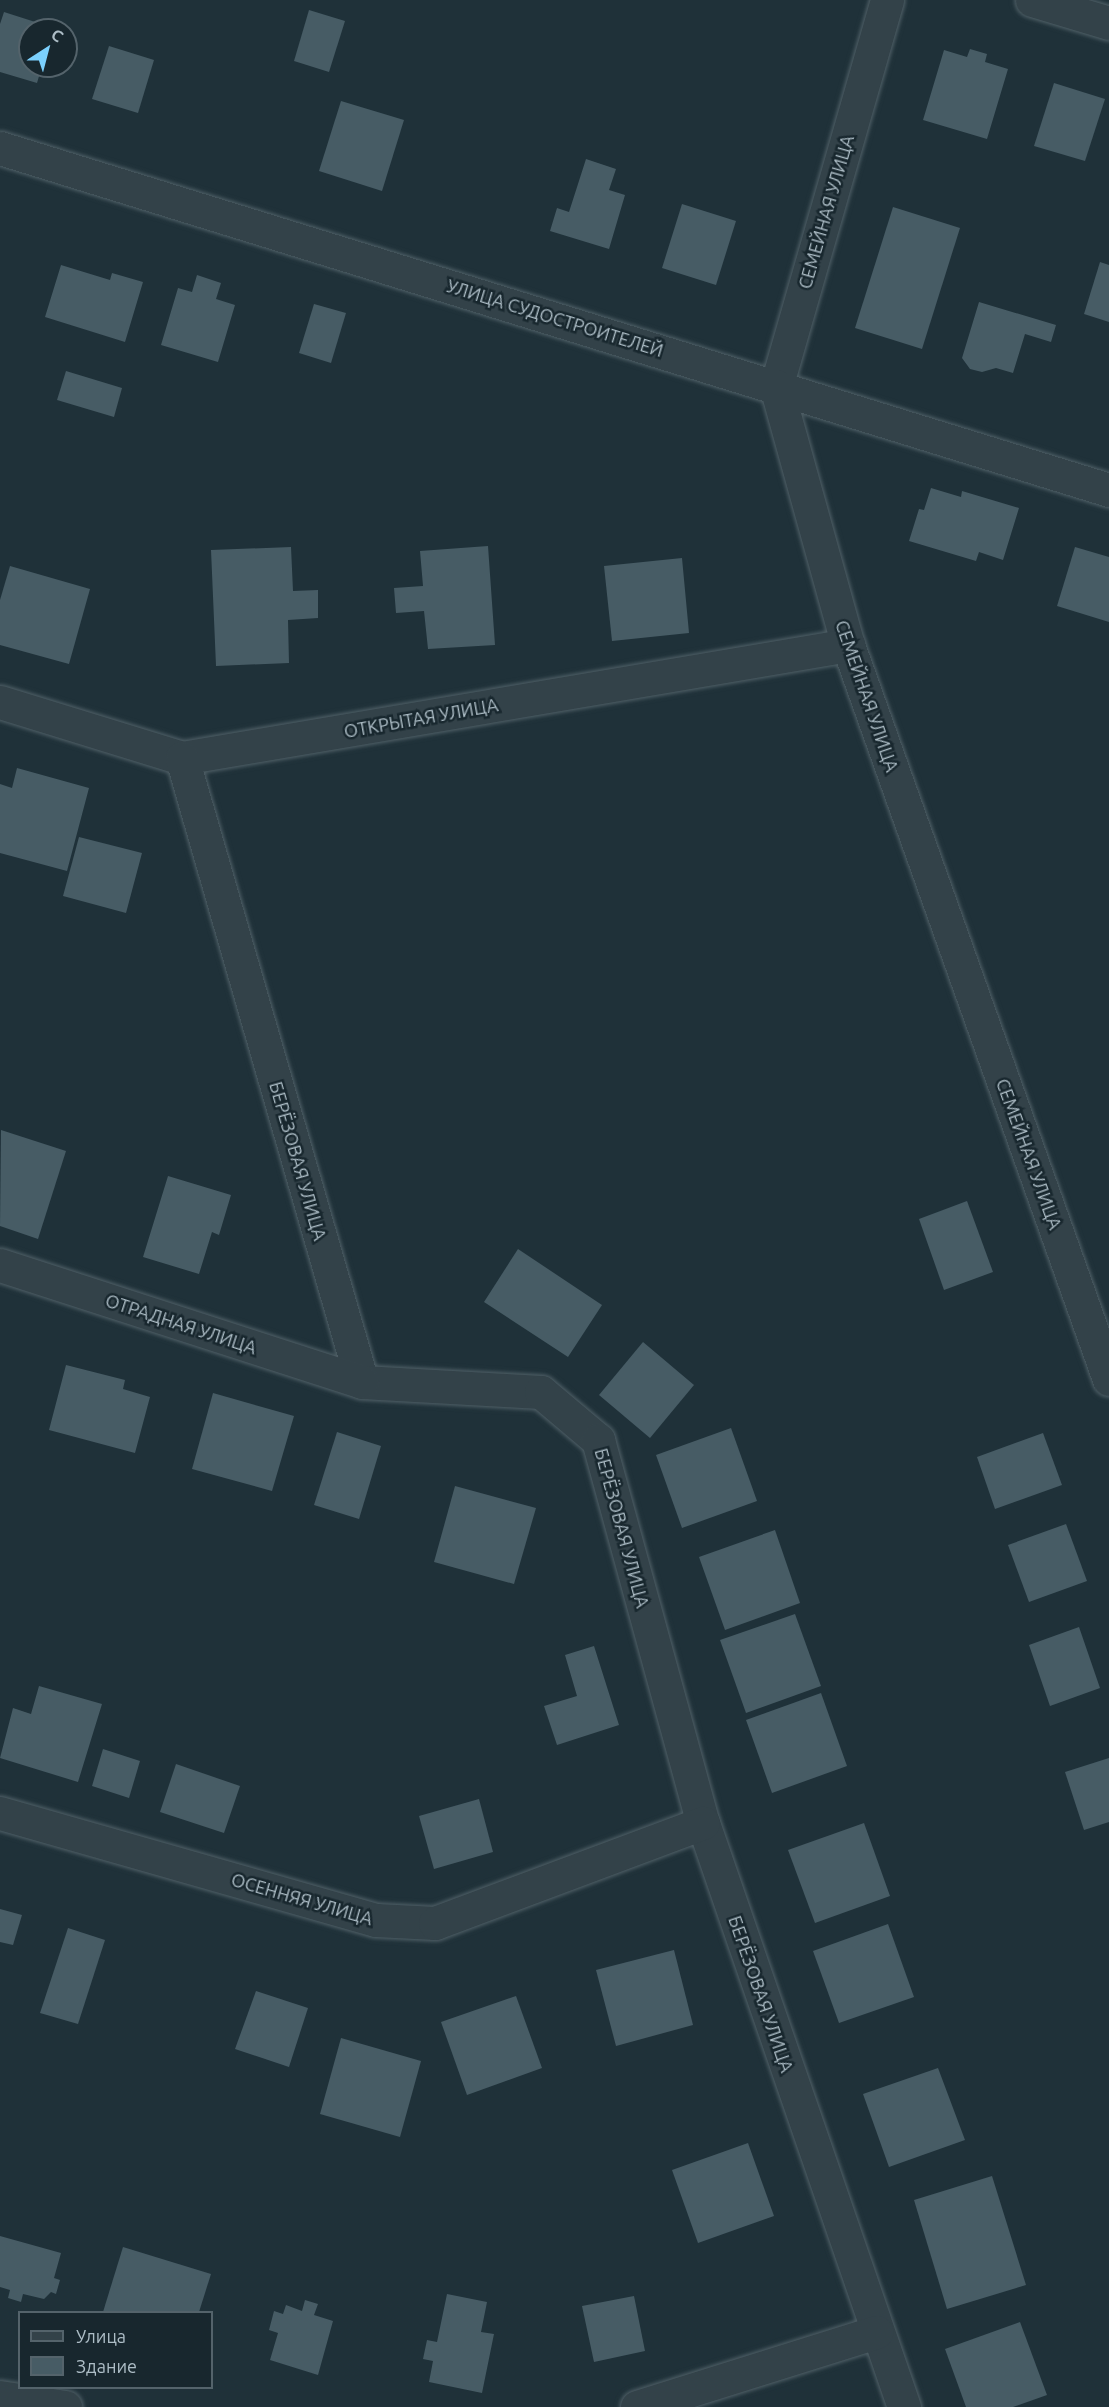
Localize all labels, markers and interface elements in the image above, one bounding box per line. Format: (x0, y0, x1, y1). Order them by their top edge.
north arrow (18, 18, 78, 78)
text: С (48, 25, 67, 45)
street label: СЕМЕЙНАЯ УЛИЦА (794, 133, 858, 291)
street label: УЛИЦА СУДОСТРОИТЕЛЕЙ (444, 275, 666, 361)
street label: СЕМЕЙНАЯ УЛИЦА (831, 617, 903, 775)
street label: ОТКРЫТАЯ УЛИЦА (342, 694, 500, 742)
street label: СЕМЕЙНАЯ УЛИЦА (992, 1076, 1066, 1232)
street label: БЕРЁЗОВАЯ УЛИЦА (265, 1079, 331, 1243)
street label: ОТРАДНАЯ УЛИЦА (103, 1289, 259, 1359)
street label: БЕРЁЗОВАЯ УЛИЦА (590, 1446, 654, 1610)
street label: ОСЕННЯЯ УЛИЦА (229, 1868, 375, 1930)
street label: БЕРЁЗОВАЯ УЛИЦА (724, 1913, 798, 2075)
legend (18, 2311, 213, 2389)
text: Улица (76, 2326, 126, 2346)
text: Здание (76, 2356, 137, 2376)

